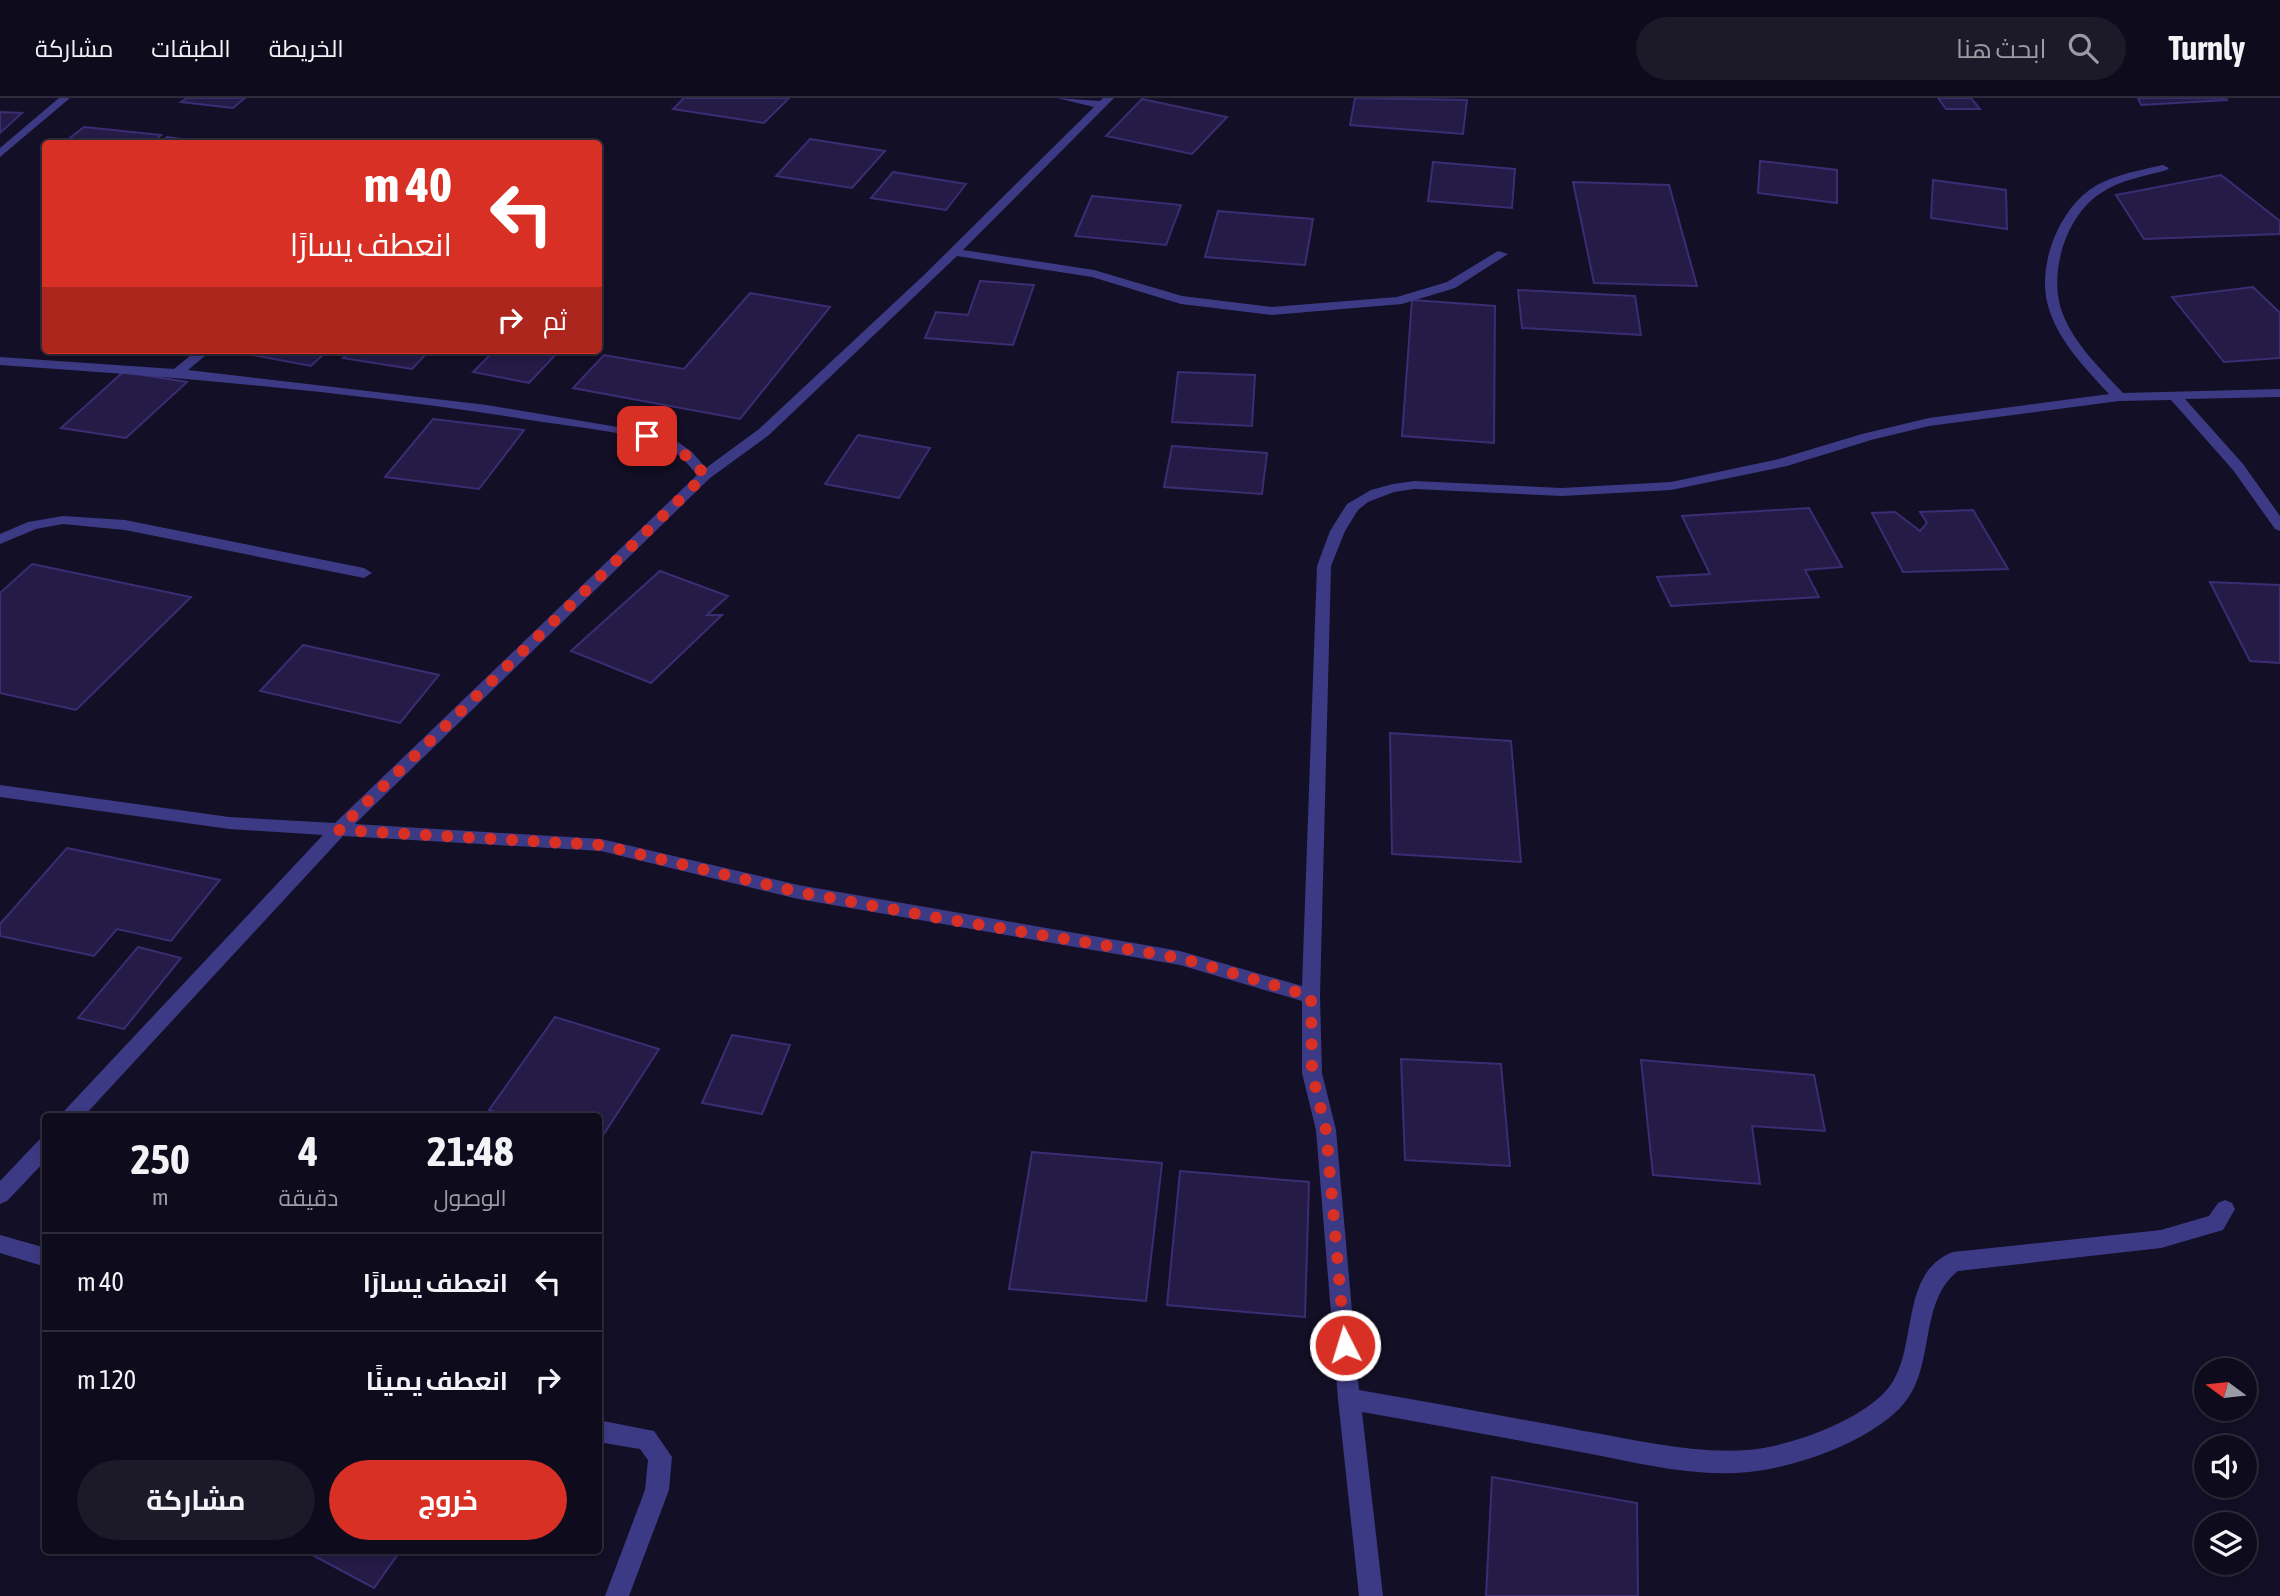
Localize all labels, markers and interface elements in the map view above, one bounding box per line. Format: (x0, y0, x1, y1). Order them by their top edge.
search box (1636, 17, 2126, 80)
icon: search (2064, 29, 2102, 67)
text: Turnly (2168, 29, 2245, 67)
text: ابحث هنا (1956, 34, 2046, 64)
text: مشاركة (35, 35, 113, 62)
text: الطبقات (151, 35, 231, 62)
text: الخريطة (269, 35, 344, 62)
text: 40 m (364, 156, 452, 212)
icon: left (476, 168, 567, 259)
text: انعطف يسارًا (290, 226, 452, 263)
icon: right (491, 301, 529, 339)
text: ثم (543, 306, 567, 336)
pin (617, 406, 677, 466)
icon: arrive (628, 417, 666, 455)
text: 4 (299, 1127, 318, 1175)
text: 21:48 (427, 1127, 513, 1175)
text: 250 (131, 1135, 190, 1183)
text: m (152, 1184, 169, 1210)
text: دقيقة (278, 1185, 338, 1211)
text: الوصول (434, 1185, 507, 1211)
icon: left (529, 1263, 567, 1301)
text: 40 m (77, 1267, 124, 1297)
text: انعطف يسارًا (363, 1268, 508, 1298)
position arrow (1308, 1308, 1382, 1382)
north arrow (2194, 1358, 2258, 1421)
map controls (2194, 1358, 2257, 1575)
icon: right (529, 1361, 567, 1399)
text: 120 m (77, 1365, 136, 1395)
text: انعطف يمينًا (366, 1366, 508, 1396)
button: sound (2194, 1435, 2257, 1498)
button: مشاركة (77, 1460, 315, 1540)
button: خروج (329, 1460, 567, 1540)
button: layers (2194, 1512, 2257, 1575)

